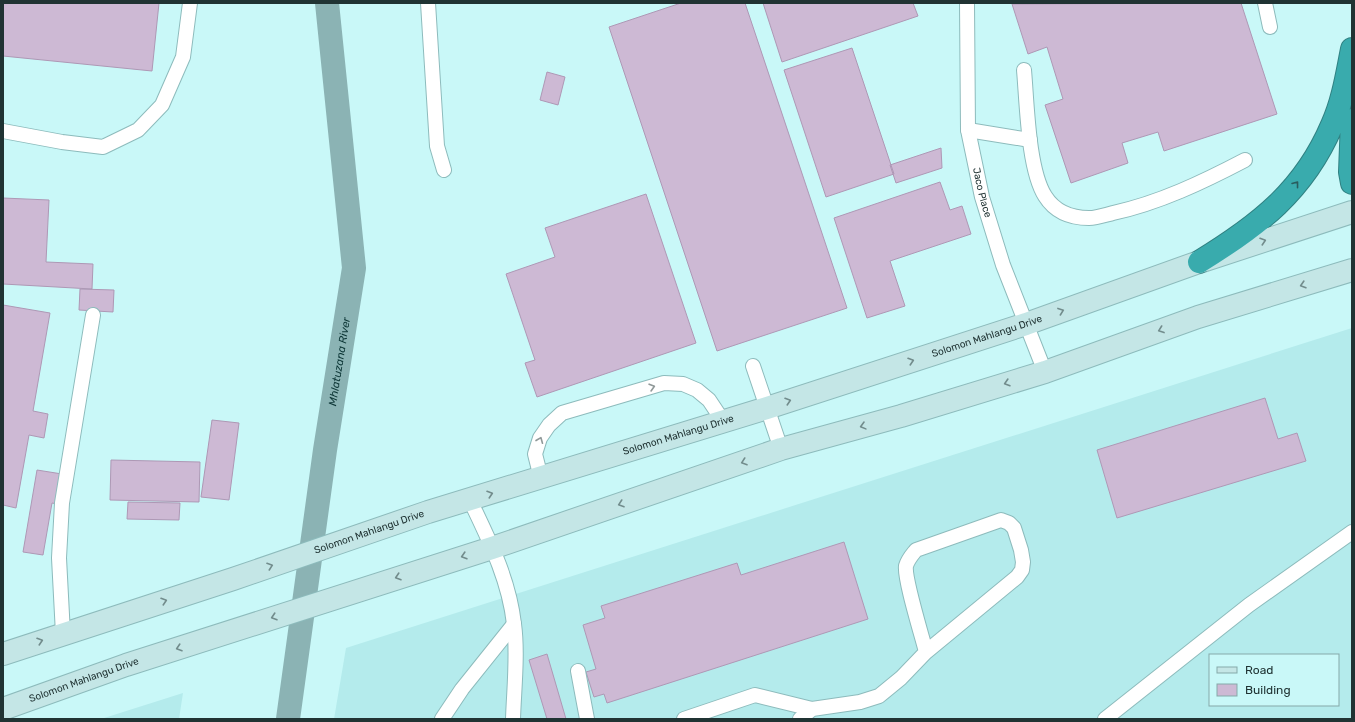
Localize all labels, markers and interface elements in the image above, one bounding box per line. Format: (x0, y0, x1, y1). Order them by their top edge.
street label: Jaco Place (970, 166, 994, 219)
one-way arrow (1292, 182, 1299, 189)
one-way arrow (1259, 238, 1266, 246)
one-way arrow (1299, 280, 1306, 289)
one-way arrow (1058, 307, 1065, 316)
street label: Solomon Mahlangu Drive (930, 313, 1044, 360)
water label: Mhlatuzana River (326, 316, 353, 407)
one-way arrow (1157, 326, 1164, 334)
one-way arrow (908, 357, 915, 366)
one-way arrow (1004, 379, 1011, 387)
one-way arrow (649, 383, 656, 391)
one-way arrow (784, 397, 791, 406)
street label: Solomon Mahlangu Drive (621, 412, 736, 458)
one-way arrow (860, 421, 867, 430)
one-way arrow (535, 437, 543, 444)
one-way arrow (740, 457, 747, 465)
one-way arrow (486, 490, 493, 499)
one-way arrow (617, 499, 624, 507)
street label: Solomon Mahlangu Drive (313, 508, 426, 557)
one-way arrow (461, 551, 468, 560)
one-way arrow (267, 562, 274, 571)
one-way arrow (395, 572, 402, 581)
one-way arrow (160, 597, 167, 606)
one-way arrow (271, 612, 278, 621)
one-way arrow (36, 637, 43, 646)
one-way arrow (175, 643, 182, 652)
legend (1209, 654, 1339, 706)
street label: Solomon Mahlangu Drive (28, 655, 141, 705)
text: Road (1245, 663, 1273, 677)
text: Building (1245, 683, 1291, 697)

